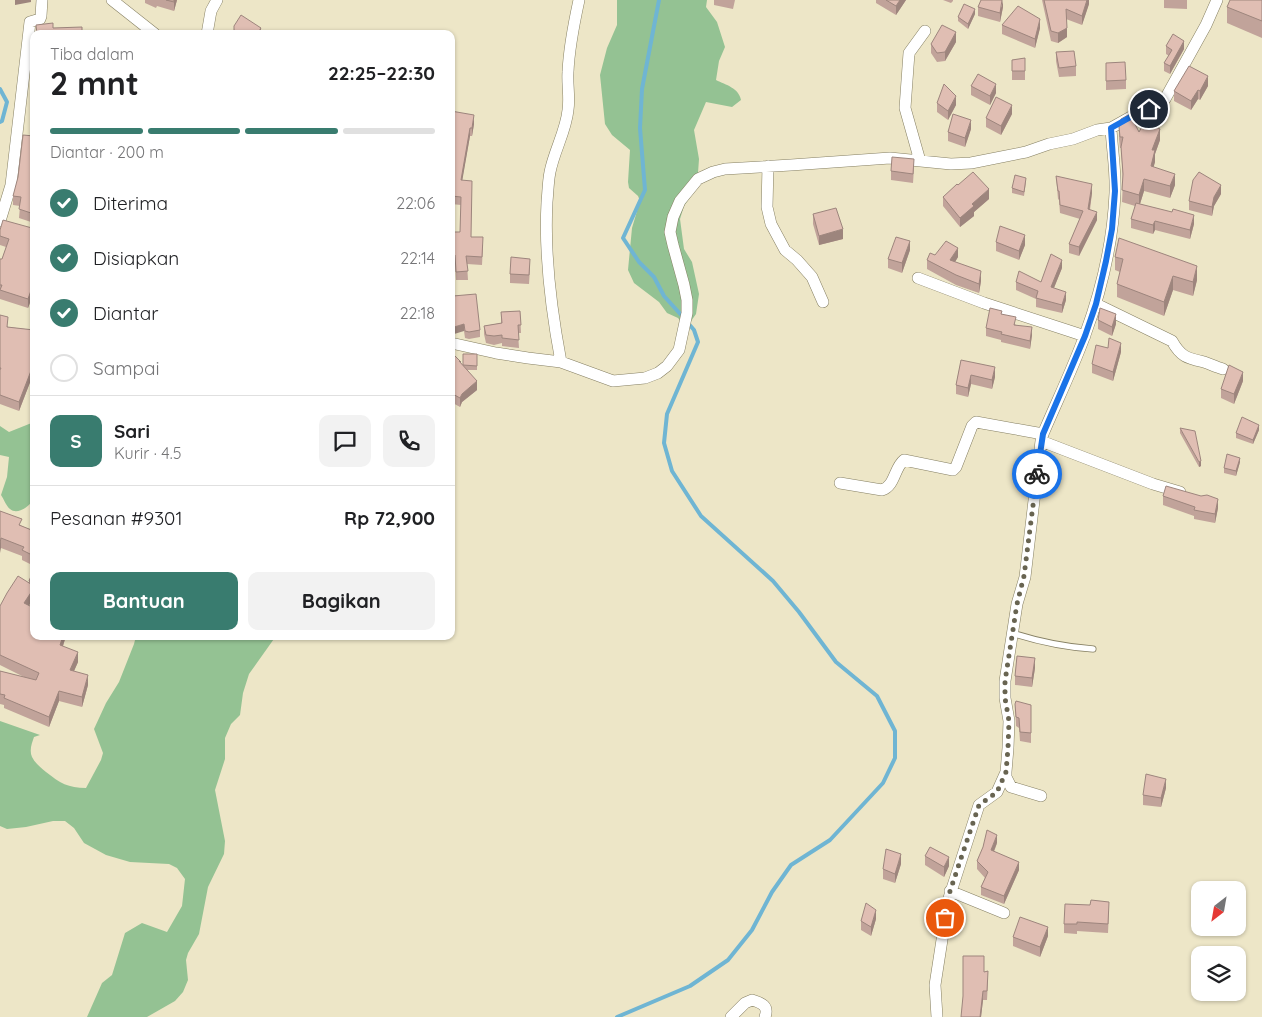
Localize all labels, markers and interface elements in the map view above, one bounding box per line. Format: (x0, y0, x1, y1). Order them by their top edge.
text: Tiba dalam (50, 44, 134, 64)
text: 22:25–22:30 (328, 61, 435, 85)
text: 2 mnt (50, 63, 139, 103)
pin (1128, 88, 1170, 130)
icon: home (1135, 95, 1163, 123)
text: Diantar · 200 m (50, 142, 164, 162)
icon: check (50, 189, 78, 217)
text: Diterima (93, 191, 168, 215)
text: 22:06 (396, 193, 435, 213)
icon: check (50, 244, 78, 272)
text: Disiapkan (93, 246, 179, 270)
text: 22:14 (400, 248, 435, 268)
icon: check (50, 299, 78, 327)
text: Diantar (93, 301, 159, 325)
text: 22:18 (400, 303, 435, 323)
text: Sampai (93, 356, 160, 380)
button: chat (319, 415, 371, 467)
button: phone (383, 415, 435, 467)
text: Sari (114, 419, 150, 443)
text: S (70, 429, 82, 453)
text: Kurir · 4.5 (114, 443, 181, 463)
courier (1012, 449, 1062, 499)
icon: bike (1023, 460, 1051, 488)
text: Pesanan #9301 (50, 506, 182, 530)
text: Rp 72,900 (344, 506, 435, 530)
button: Bantuan (50, 572, 238, 630)
button: Bagikan (248, 572, 435, 630)
north arrow (1191, 881, 1246, 936)
map controls (1191, 881, 1246, 1001)
pin (924, 897, 966, 939)
icon: bag (931, 904, 959, 932)
button: layers (1191, 946, 1246, 1001)

